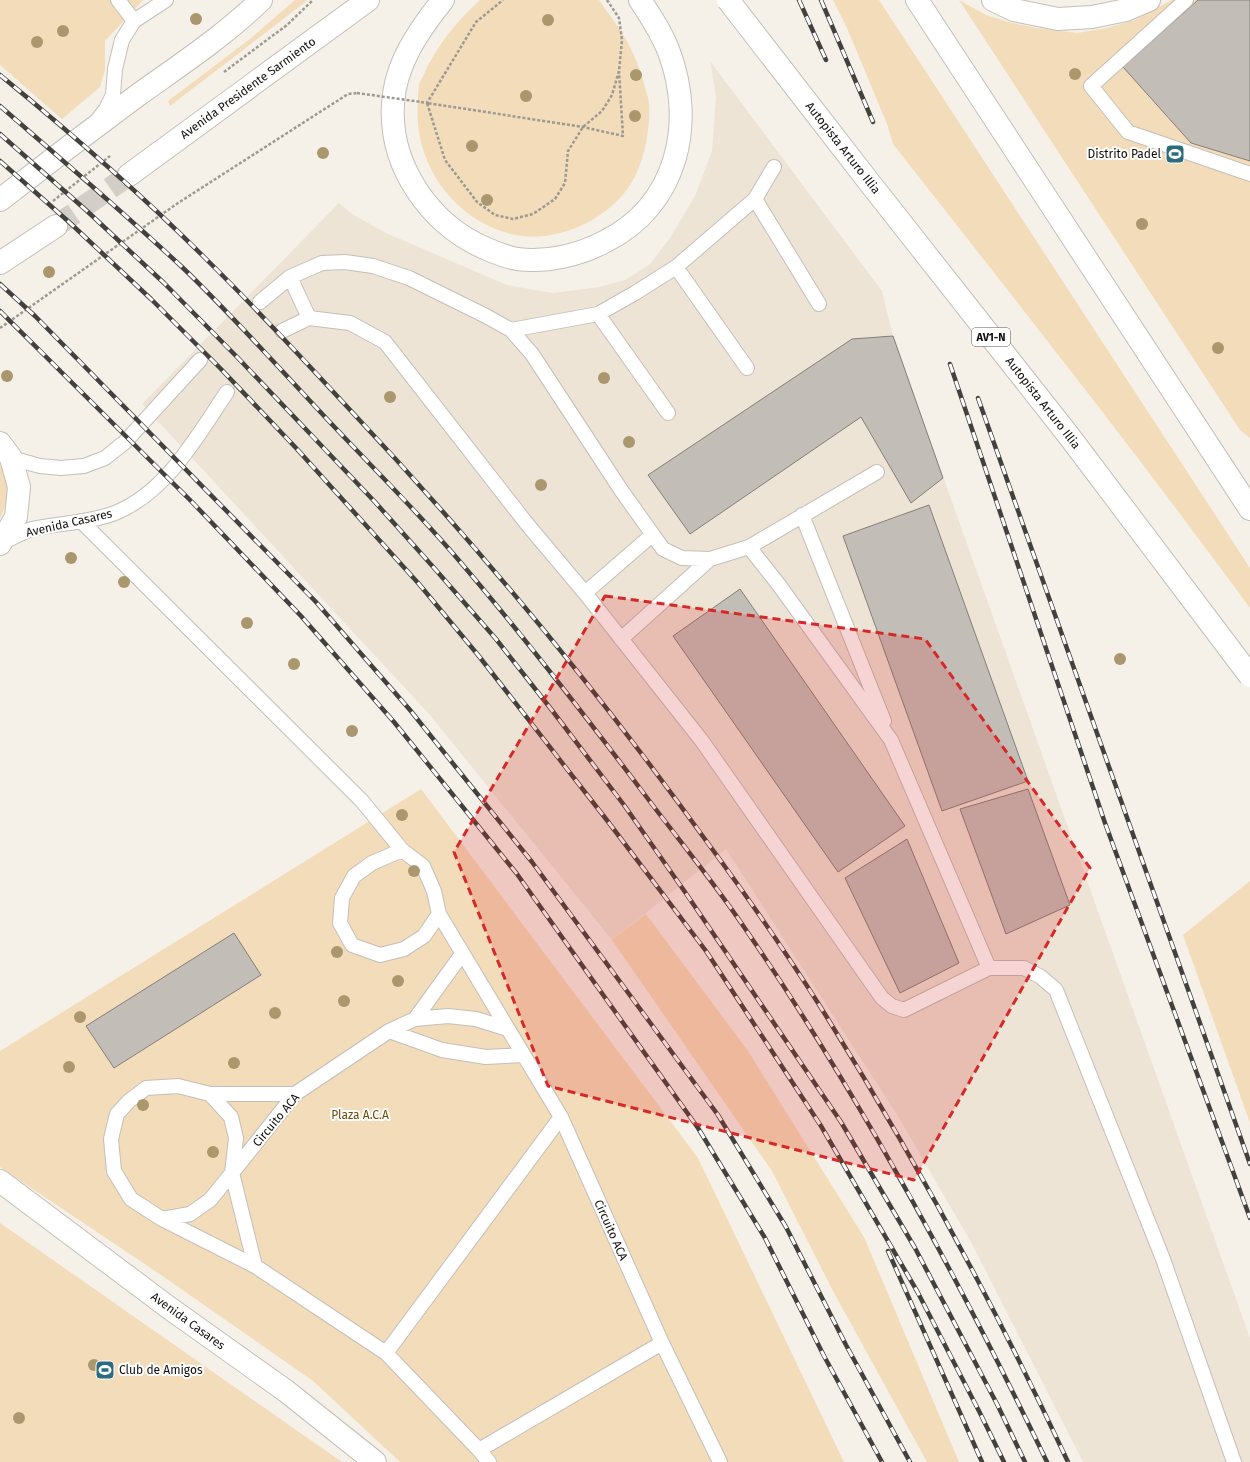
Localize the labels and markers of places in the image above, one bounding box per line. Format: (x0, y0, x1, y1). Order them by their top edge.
sports icon: Distrito Padel (1164, 143, 1186, 165)
place label: Distrito Padel (1088, 147, 1161, 161)
sports icon: Club de Amigos (94, 1359, 116, 1381)
place label: Club de Amigos (119, 1363, 203, 1377)

